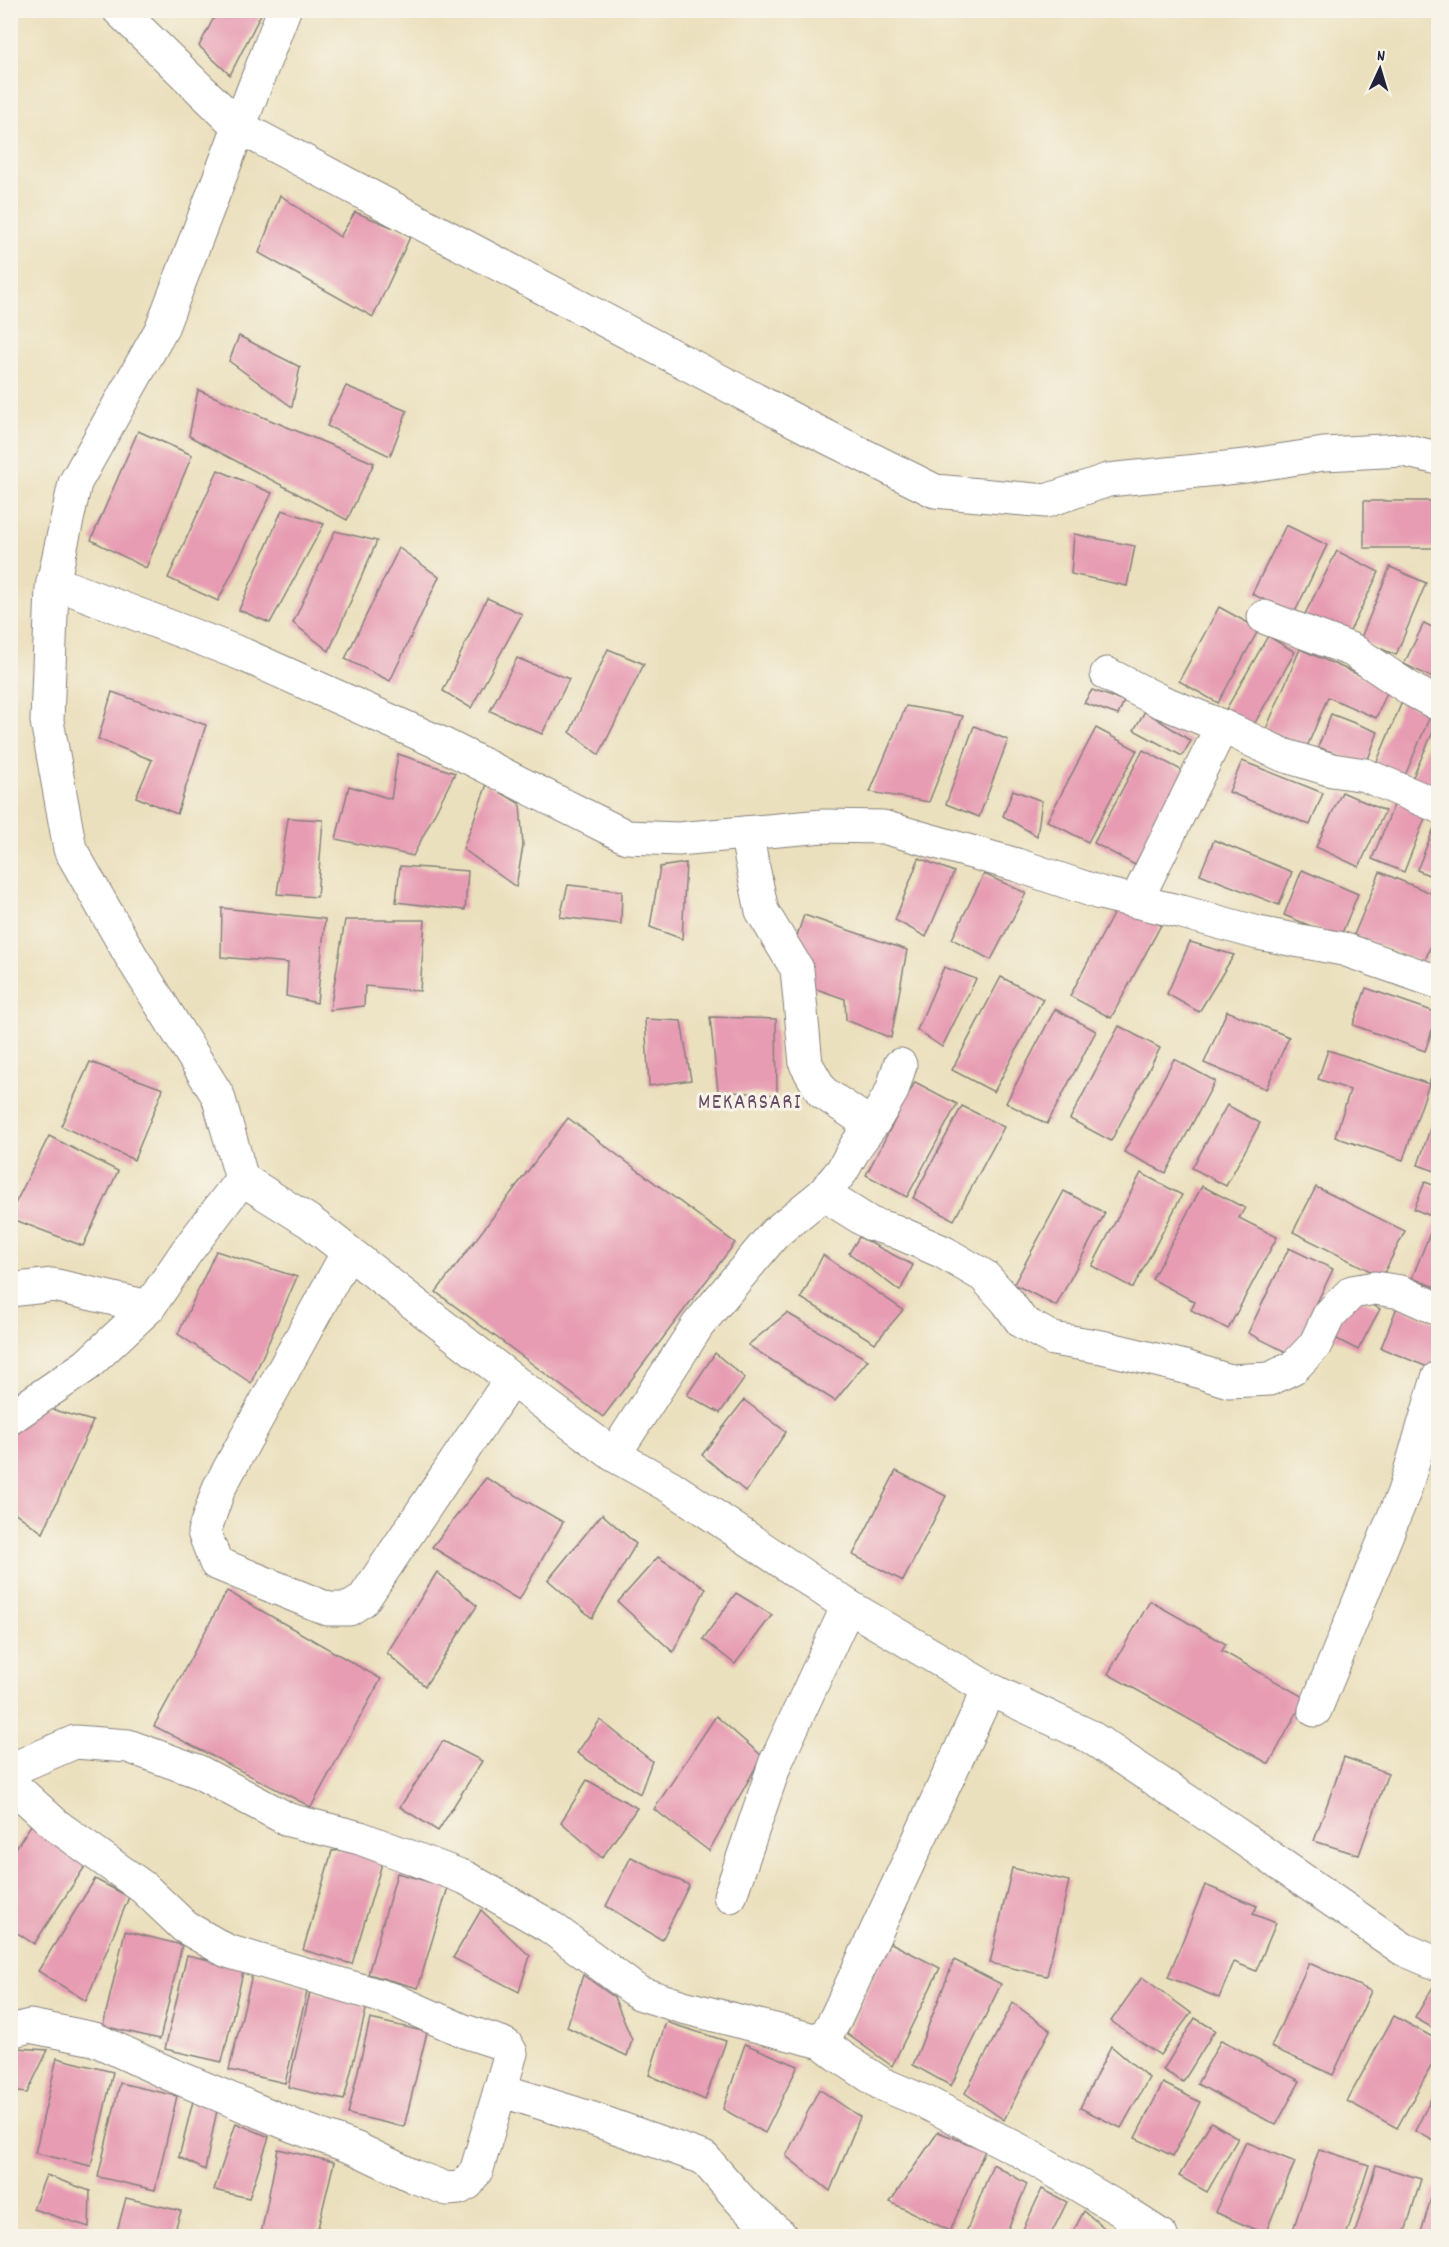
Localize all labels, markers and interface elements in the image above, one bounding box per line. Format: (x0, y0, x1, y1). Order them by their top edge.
north arrow (1350, 39, 1410, 99)
text: N (1376, 45, 1386, 68)
district label: MEKARSARI (698, 1089, 802, 1119)

